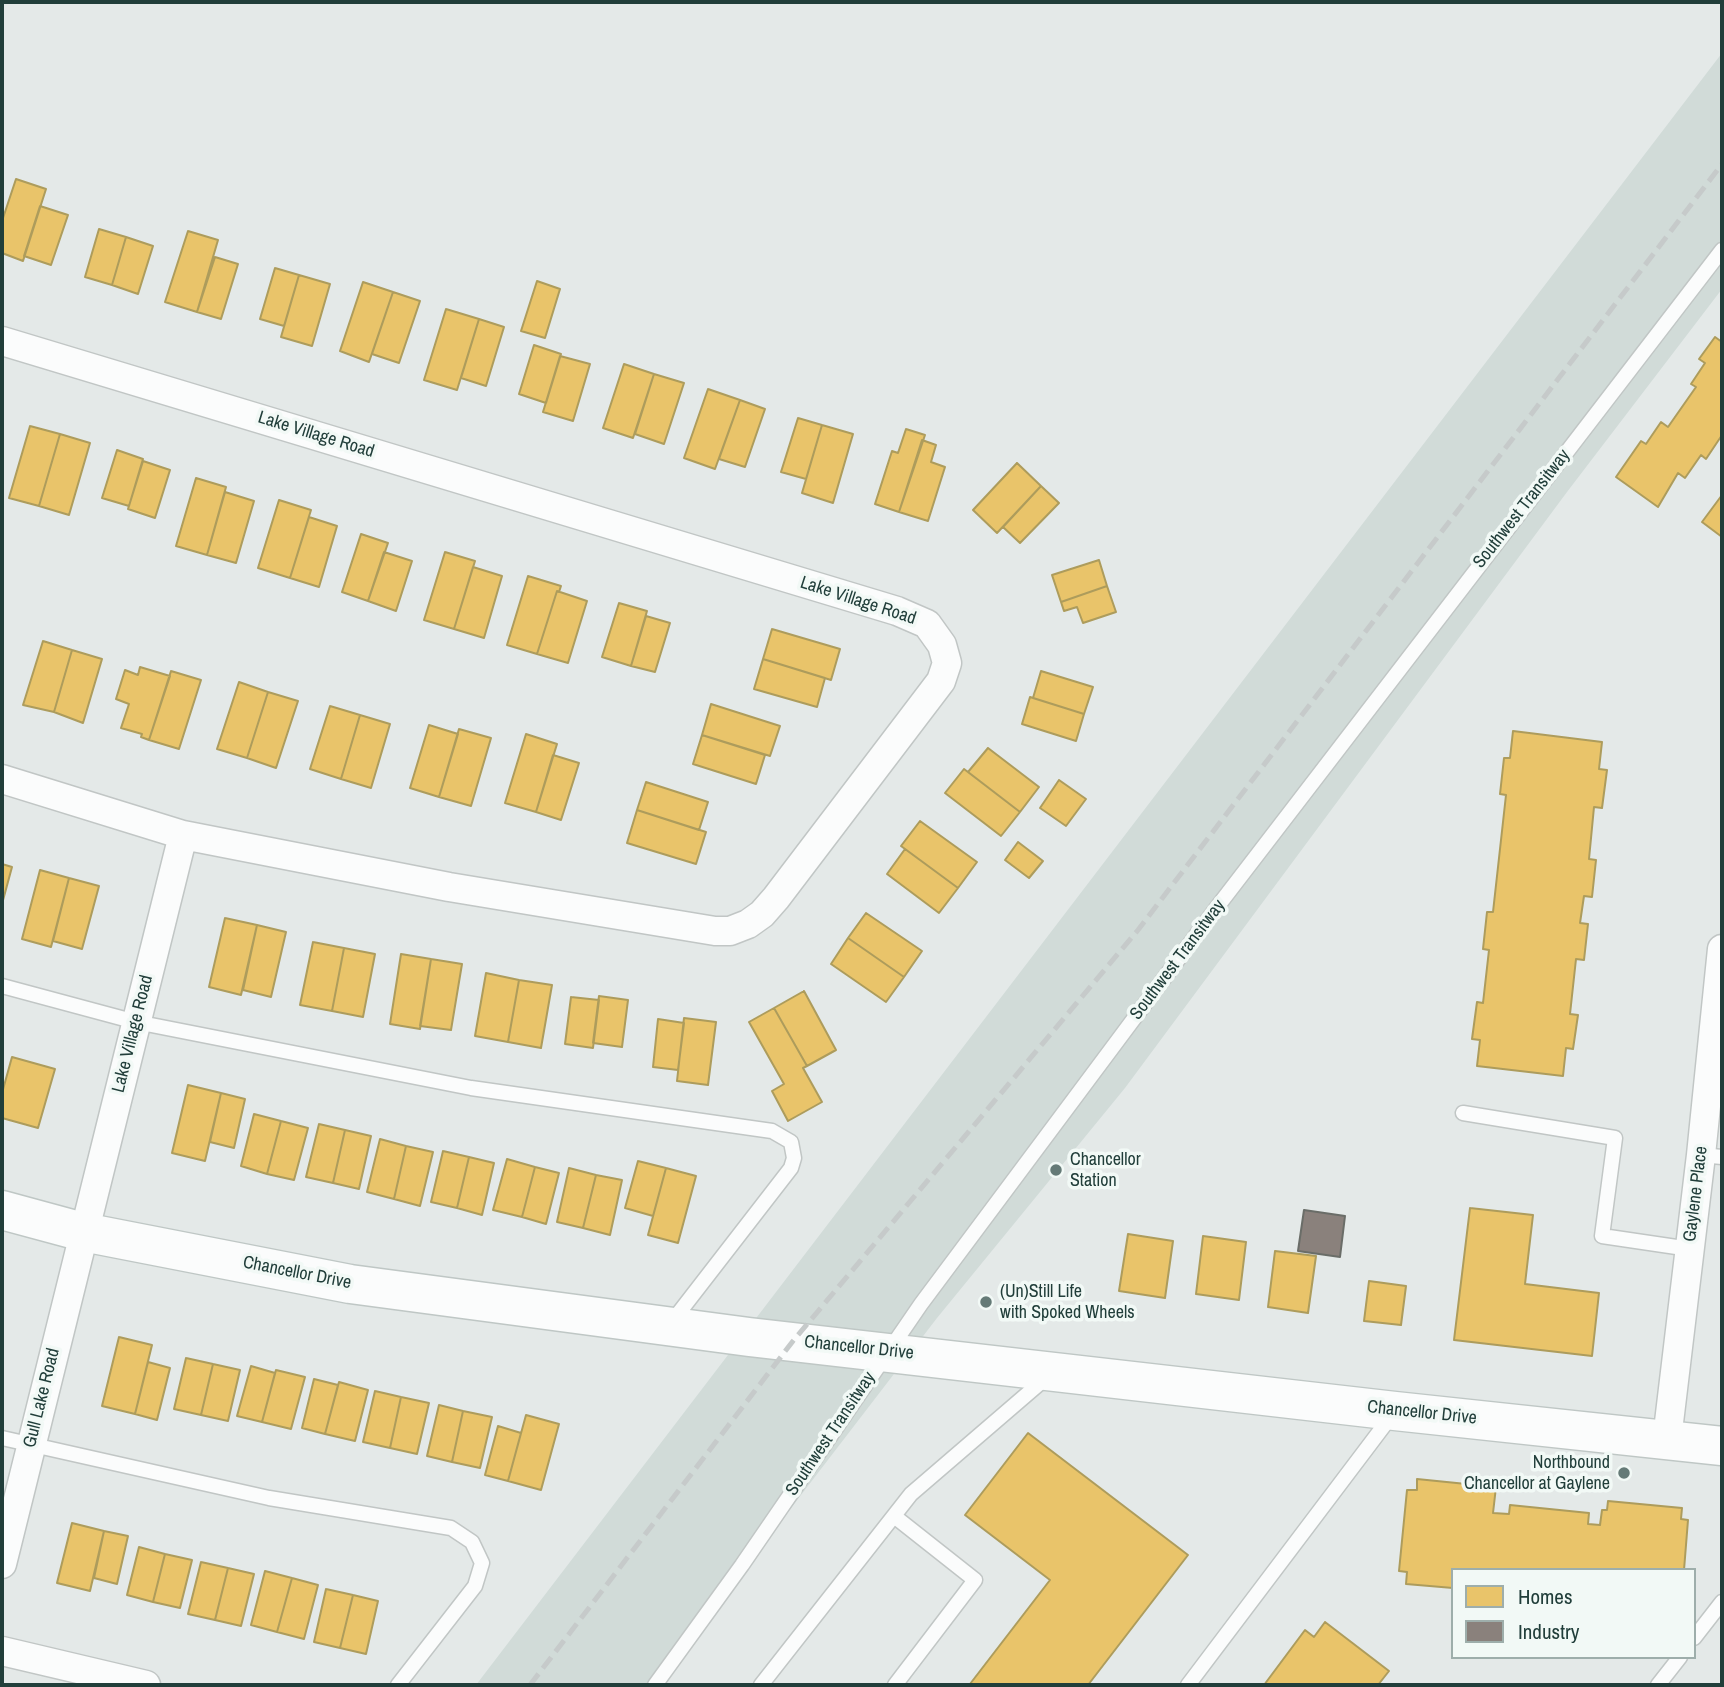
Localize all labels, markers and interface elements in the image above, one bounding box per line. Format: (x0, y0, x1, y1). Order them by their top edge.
street label: Lake Village Road (255, 407, 377, 463)
street label: Southwest Transitway (1469, 445, 1575, 573)
street label: Lake Village Road (797, 572, 919, 630)
street label: Southwest Transitway (1126, 896, 1230, 1024)
street label: Lake Village Road (108, 973, 158, 1095)
street label: Gaylene Place (1679, 1145, 1713, 1243)
place label: Chancellor Station (1070, 1149, 1141, 1192)
marker: Chancellor Station (1048, 1162, 1064, 1178)
street label: Chancellor Drive (241, 1252, 353, 1294)
place label: (Un)Still Life with Spoked Wheels (1000, 1281, 1135, 1324)
marker: (Un)Still Life with Spoked Wheels (978, 1294, 994, 1310)
street label: Chancellor Drive (803, 1332, 915, 1364)
street label: Gull Lake Road (19, 1346, 65, 1450)
street label: Southwest Transitway (782, 1368, 880, 1500)
street label: Chancellor Drive (1366, 1397, 1478, 1429)
place label: Northbound Chancellor at Gaylene (1464, 1452, 1610, 1494)
marker: Northbound Chancellor at Gaylene (1616, 1465, 1632, 1481)
legend (1451, 1568, 1696, 1659)
text: Homes (1518, 1582, 1573, 1611)
text: Industry (1518, 1617, 1579, 1646)

